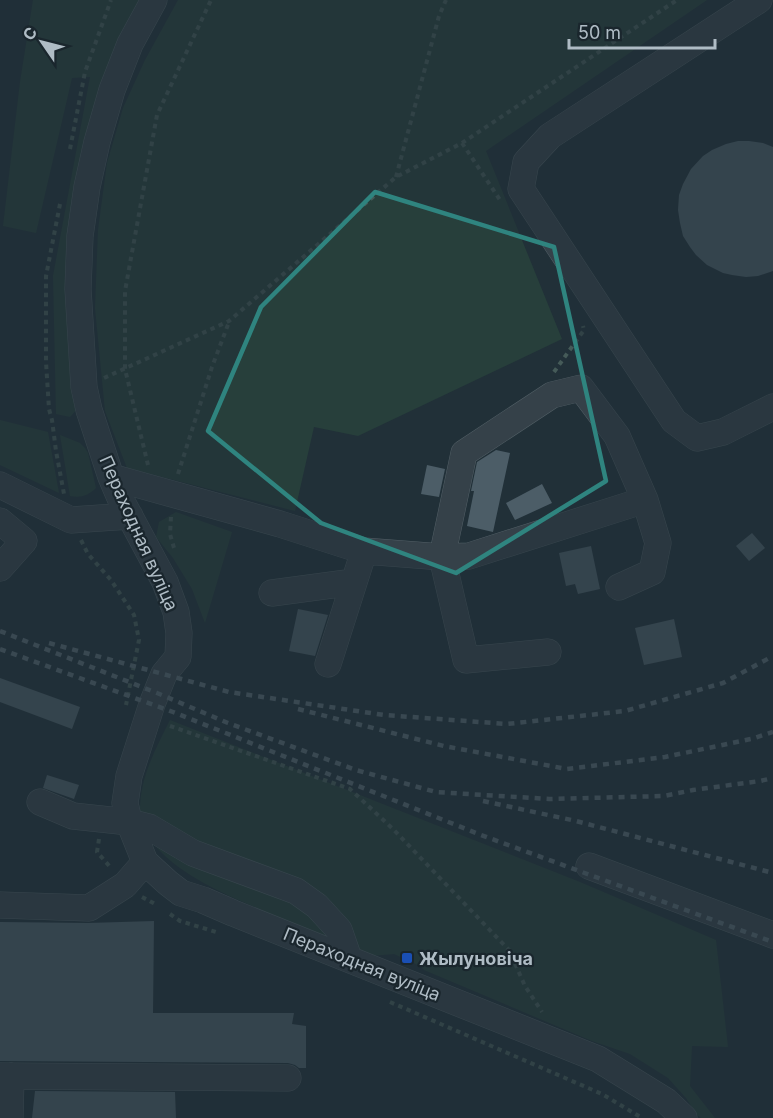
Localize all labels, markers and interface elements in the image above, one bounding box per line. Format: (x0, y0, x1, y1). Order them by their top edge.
north arrow (12, 12, 72, 72)
scale bar (569, 12, 714, 50)
text: 50 m (578, 22, 621, 43)
text: С (18, 23, 41, 44)
street label: Пераходная вуліца (95, 452, 183, 614)
street label: Пераходная вуліца (280, 923, 444, 1005)
place label: Жылуновіча (419, 948, 533, 969)
marker: Жылуновіча (400, 951, 414, 965)

